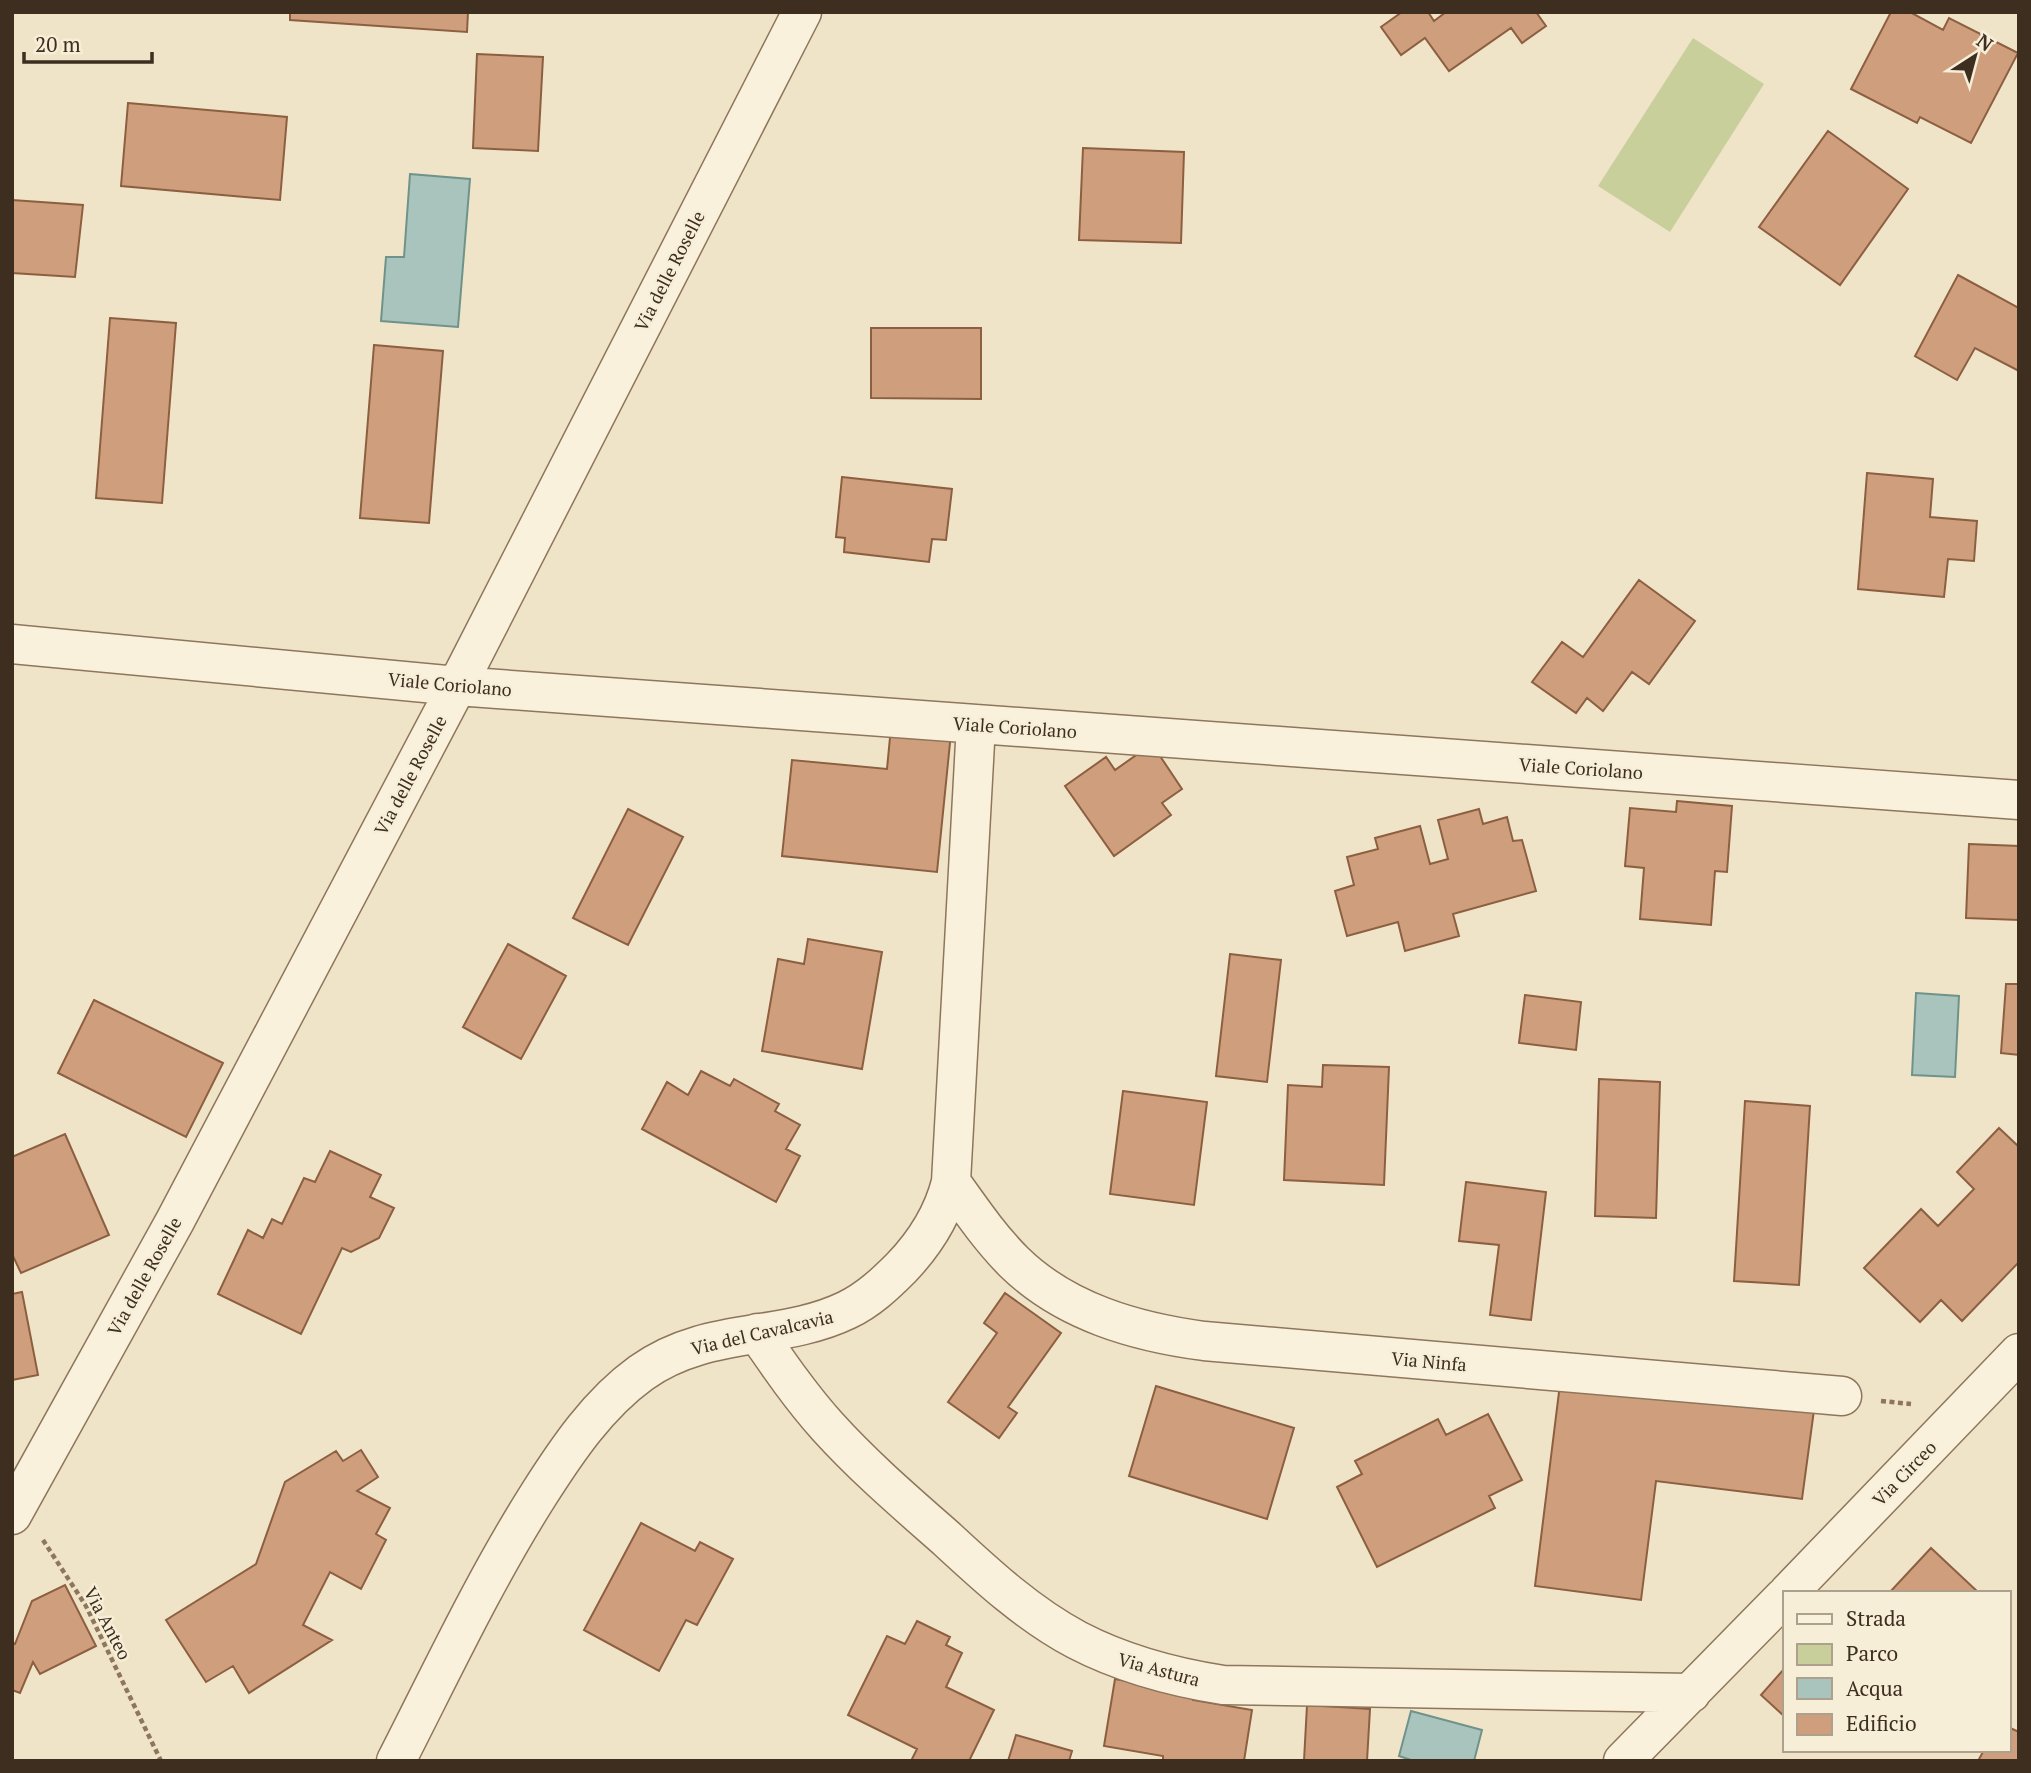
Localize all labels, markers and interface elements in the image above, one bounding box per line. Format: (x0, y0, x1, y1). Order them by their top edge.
scale bar (24, 21, 152, 65)
north arrow (1940, 21, 2010, 91)
text: N (1972, 27, 1999, 57)
text: 20 m (35, 30, 81, 58)
street label: Via delle Roselle (628, 207, 710, 335)
street label: Viale Coriolano (387, 667, 513, 701)
street label: Via delle Roselle (368, 711, 452, 839)
street label: Viale Coriolano (952, 711, 1078, 743)
street label: Viale Coriolano (1518, 752, 1644, 784)
street label: Via delle Roselle (101, 1212, 187, 1340)
street label: Via del Cavalcavia (688, 1304, 836, 1360)
street label: Via Ninfa (1390, 1346, 1468, 1376)
street label: Via Circeo (1867, 1435, 1941, 1511)
street label: Via Anteo (79, 1582, 137, 1664)
legend (1783, 1591, 2010, 1752)
text: Strada (1846, 1604, 1906, 1632)
text: Parco (1846, 1639, 1898, 1667)
street label: Via Astura (1115, 1647, 1203, 1691)
text: Acqua (1846, 1674, 1904, 1702)
text: Edificio (1846, 1709, 1917, 1737)

